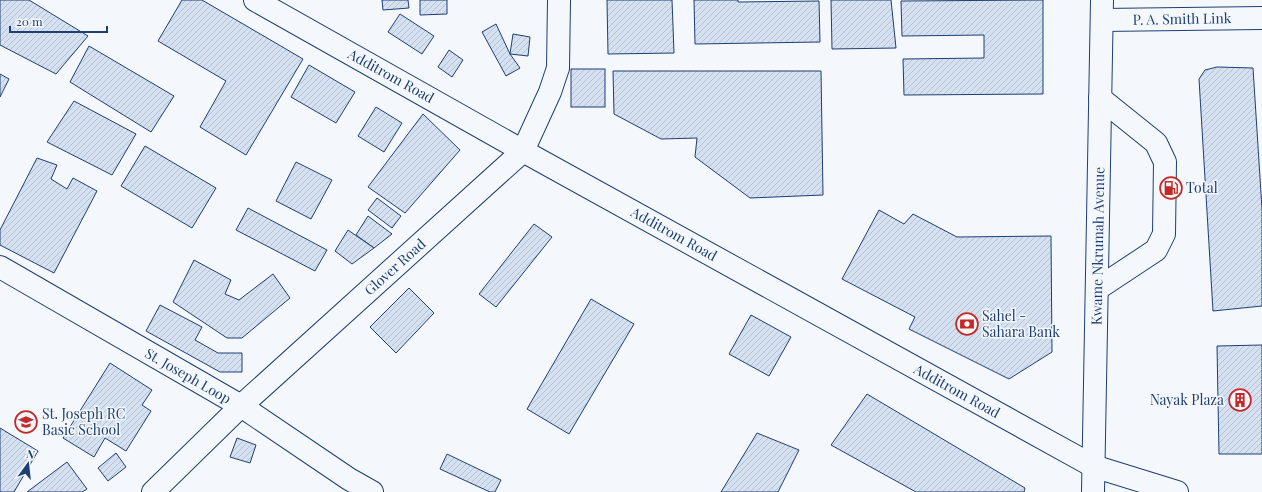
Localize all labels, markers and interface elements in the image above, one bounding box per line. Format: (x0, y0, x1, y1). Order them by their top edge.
scale bar (10, 8, 107, 34)
street label: P. A. Smith Link (1132, 8, 1232, 29)
text: 20 m (16, 13, 43, 29)
street label: Additrom Road (344, 44, 438, 107)
street label: Kwame Nkrumah Avenue (1087, 167, 1108, 325)
fuel station icon: Total (1158, 175, 1184, 201)
place label: Total (1186, 178, 1218, 197)
street label: Additrom Road (627, 202, 721, 265)
street label: Glover Road (360, 234, 429, 299)
place label: Sahel - Sahara Bank (982, 306, 1060, 341)
bank icon: Sahel - Sahara Bank (954, 311, 980, 337)
street label: St. Joseph Loop (142, 343, 235, 408)
street label: Additrom Road (910, 359, 1004, 422)
building icon: Nayak Plaza (1227, 387, 1253, 413)
place label: Nayak Plaza (1150, 390, 1224, 409)
place label: St. Joseph RC Basic School (42, 404, 125, 439)
school or university icon: St. Joseph RC Basic School (13, 409, 39, 435)
north arrow (8, 444, 48, 484)
text: N (25, 446, 37, 462)

